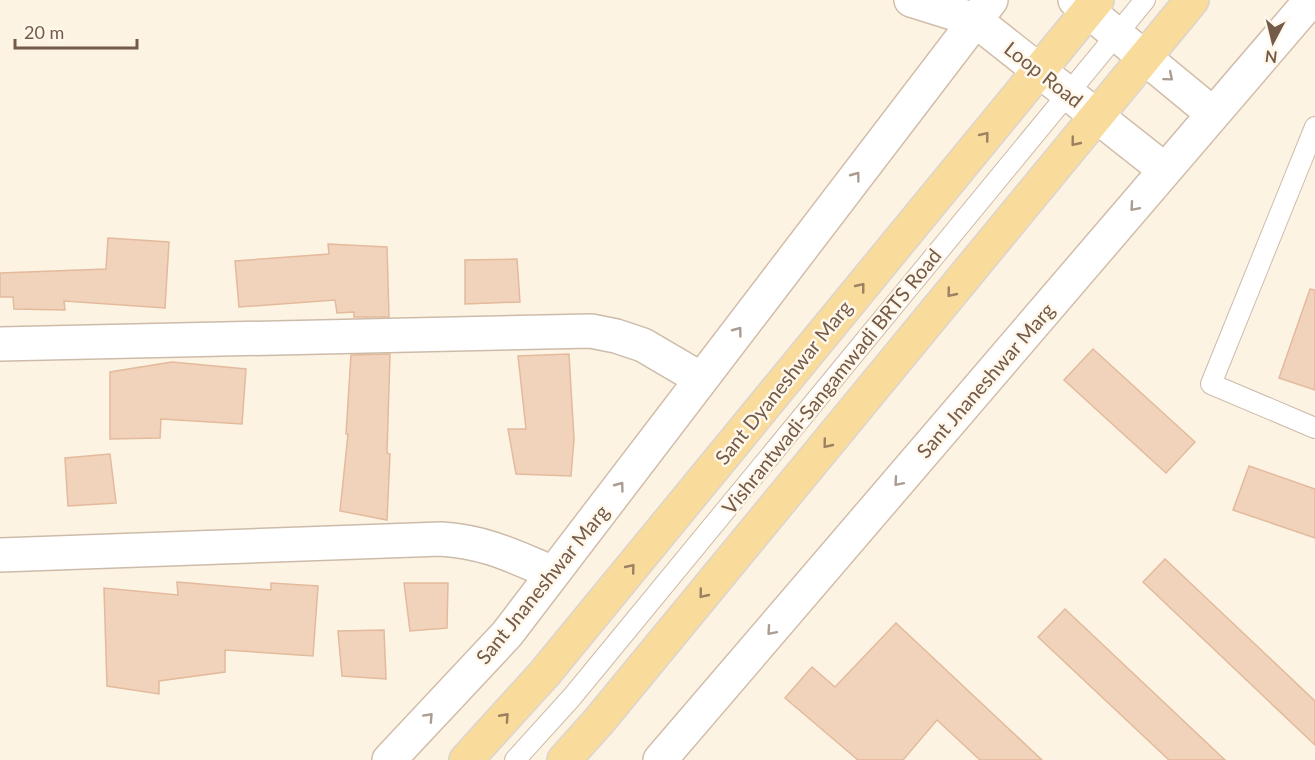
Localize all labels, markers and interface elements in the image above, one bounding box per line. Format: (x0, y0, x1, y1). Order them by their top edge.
scale bar (15, 12, 136, 50)
north arrow (1243, 12, 1303, 72)
text: 20 m (24, 21, 64, 43)
street label: Loop Road (1000, 36, 1088, 112)
text: N (1264, 47, 1278, 68)
one-way arrow (1162, 70, 1173, 81)
one-way arrow (977, 132, 988, 143)
one-way arrow (1071, 135, 1082, 146)
one-way arrow (849, 172, 860, 183)
one-way arrow (1130, 200, 1141, 211)
street label: Vishrantwadi-Sangamwadi BRTS Road (716, 243, 946, 519)
one-way arrow (854, 283, 865, 294)
one-way arrow (947, 286, 958, 297)
street label: Sant Dyaneshwar Marg (710, 295, 856, 469)
street label: Sant Jnaneshwar Marg (911, 298, 1059, 462)
one-way arrow (731, 327, 742, 338)
one-way arrow (824, 437, 835, 448)
one-way arrow (894, 475, 905, 486)
one-way arrow (612, 482, 623, 493)
street label: Sant Jnaneshwar Marg (471, 500, 613, 668)
one-way arrow (624, 563, 635, 574)
one-way arrow (700, 587, 711, 598)
one-way arrow (767, 624, 778, 635)
one-way arrow (498, 713, 509, 724)
one-way arrow (422, 714, 433, 724)

